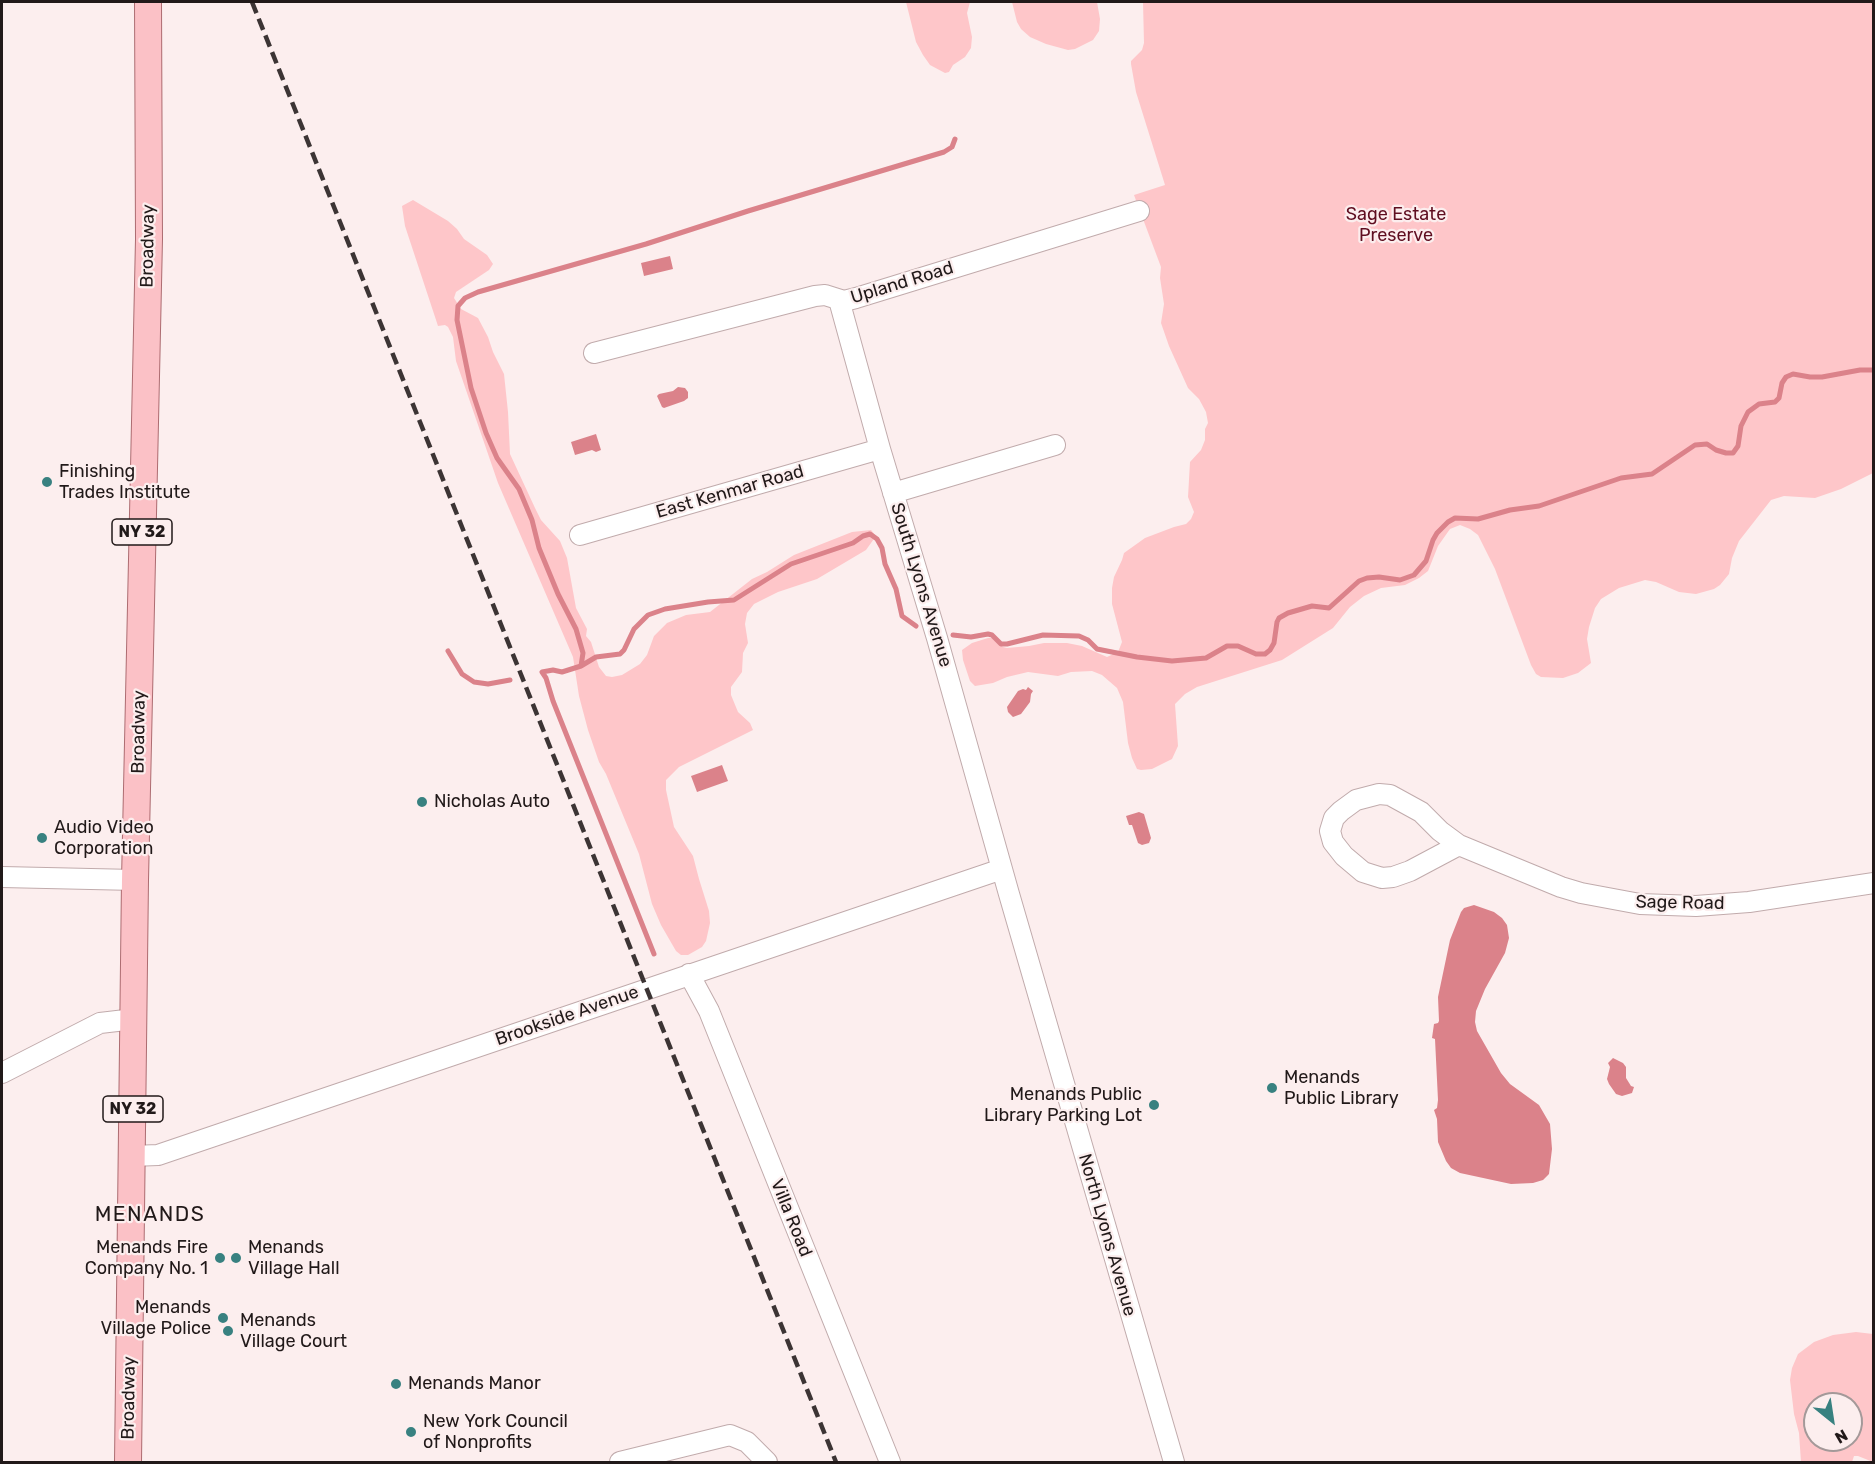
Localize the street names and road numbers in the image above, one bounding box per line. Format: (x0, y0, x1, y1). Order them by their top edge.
street label: Broadway (136, 204, 160, 288)
street label: Upland Road (848, 257, 956, 309)
street label: East Kenmar Road (654, 461, 806, 523)
street label: South Lyons Avenue (886, 500, 956, 670)
road number: NY 32 (112, 519, 172, 545)
street label: Broadway (127, 690, 151, 774)
street label: Sage Road (1635, 891, 1725, 915)
street label: Brookside Avenue (492, 981, 642, 1051)
road number: NY 32 (103, 1096, 163, 1122)
street label: North Lyons Avenue (1073, 1151, 1141, 1319)
street label: Villa Road (766, 1176, 816, 1260)
street label: Broadway (117, 1356, 141, 1440)

